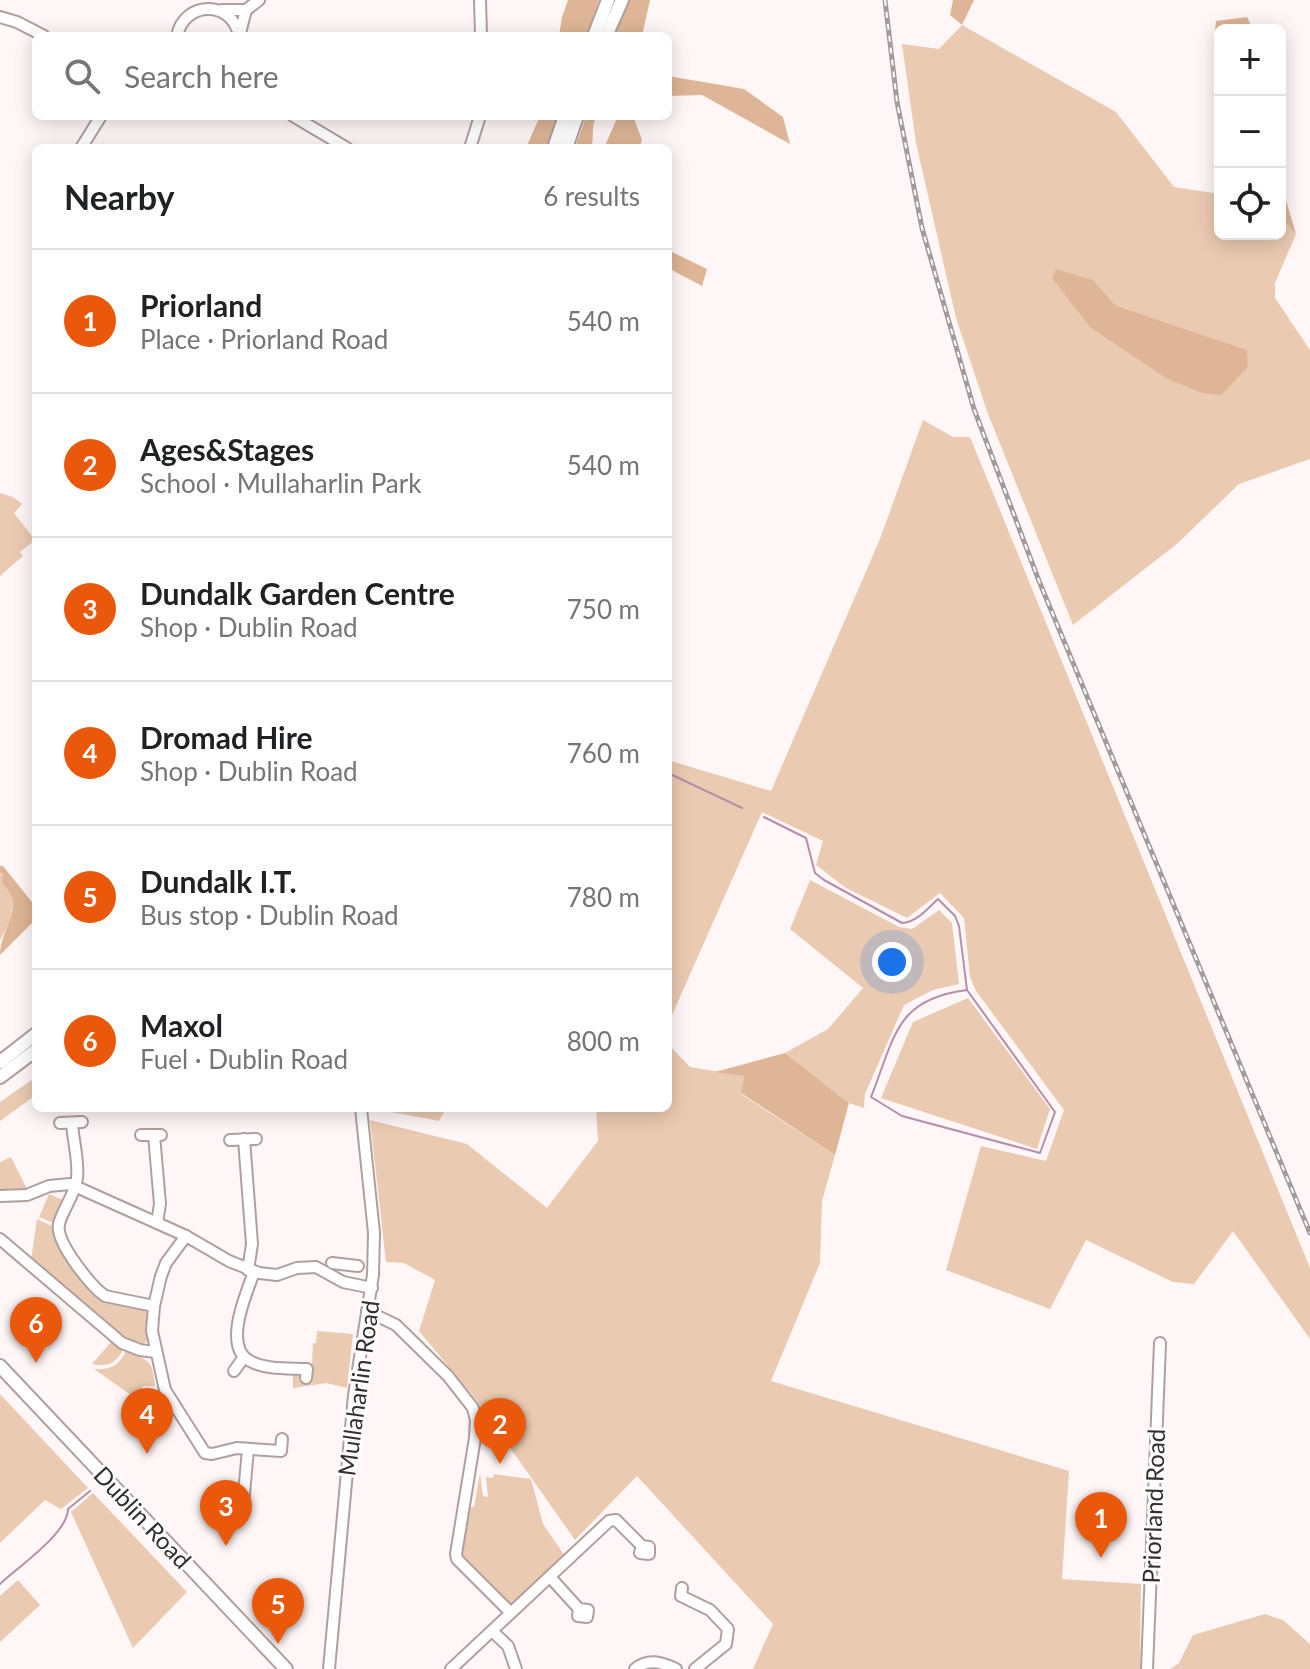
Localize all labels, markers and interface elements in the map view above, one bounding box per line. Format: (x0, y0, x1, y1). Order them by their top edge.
map controls (1214, 24, 1286, 240)
button: + (1214, 24, 1286, 96)
search box (32, 32, 672, 120)
icon: search (60, 54, 104, 98)
text: Search here (124, 58, 279, 94)
button: − (1214, 96, 1286, 168)
button: locate (1214, 168, 1286, 240)
text: Nearby (64, 176, 175, 217)
text: 6 results (543, 180, 640, 212)
text: Priorland (140, 287, 262, 323)
text: 1 (82, 305, 98, 337)
text: 540 m (567, 305, 640, 337)
text: Place · Priorland Road (140, 323, 388, 355)
text: Ages&Stages (140, 431, 314, 467)
text: 2 (82, 449, 98, 481)
text: 540 m (567, 449, 640, 481)
text: School · Mullaharlin Park (140, 467, 421, 499)
text: Dundalk Garden Centre (140, 575, 455, 611)
text: 3 (82, 593, 98, 625)
text: 750 m (567, 593, 640, 625)
text: Shop · Dublin Road (140, 611, 358, 643)
text: Dromad Hire (140, 719, 313, 755)
text: 4 (82, 737, 98, 769)
text: 760 m (567, 737, 640, 769)
text: Shop · Dublin Road (140, 755, 358, 787)
text: Dundalk I.T. (140, 863, 297, 899)
text: 5 (82, 881, 98, 913)
text: 780 m (567, 881, 640, 913)
text: Bus stop · Dublin Road (140, 899, 399, 931)
your location (872, 942, 912, 982)
text: Maxol (140, 1007, 223, 1043)
text: 6 (82, 1025, 98, 1057)
text: 800 m (567, 1025, 640, 1057)
text: Fuel · Dublin Road (140, 1043, 348, 1075)
pin: 6 (10, 1297, 62, 1363)
street label: Mullaharlin Road (331, 1298, 385, 1478)
pin: 4 (121, 1388, 173, 1454)
pin: 2 (474, 1398, 526, 1464)
street label: Priorland Road (1136, 1428, 1170, 1584)
street label: Dublin Road (88, 1460, 198, 1574)
pin: 3 (200, 1480, 252, 1546)
pin: 1 (1075, 1492, 1127, 1558)
pin: 5 (252, 1578, 304, 1644)

